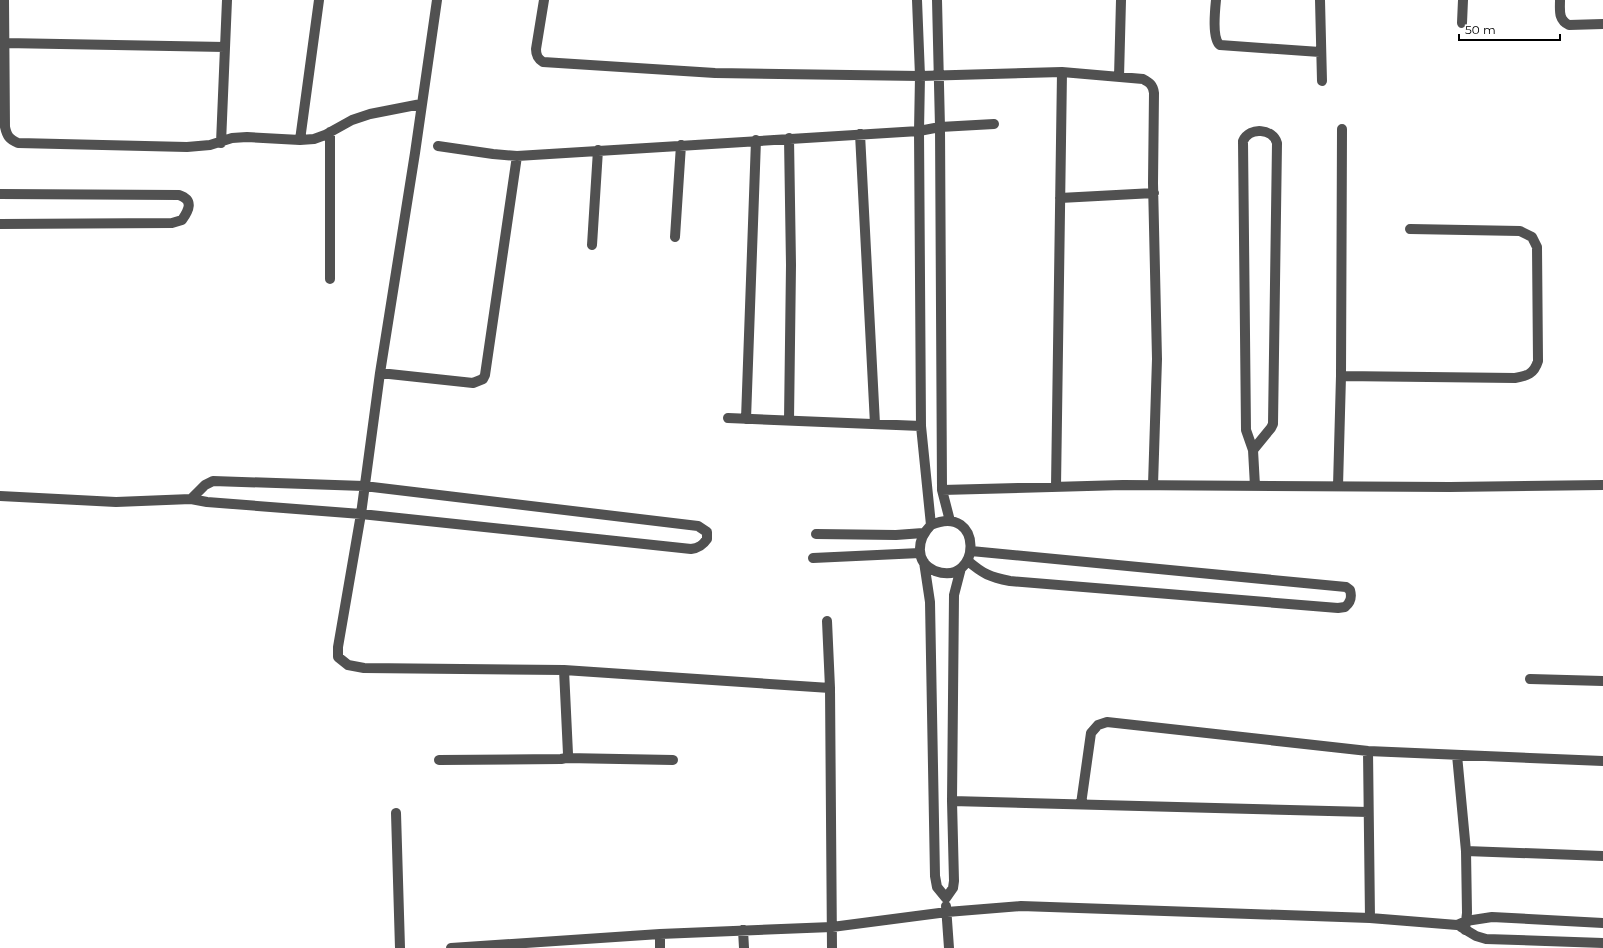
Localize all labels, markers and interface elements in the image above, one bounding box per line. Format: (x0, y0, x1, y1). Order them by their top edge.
scale bar (1459, 16, 1560, 42)
text: 50 m (1465, 22, 1496, 37)

